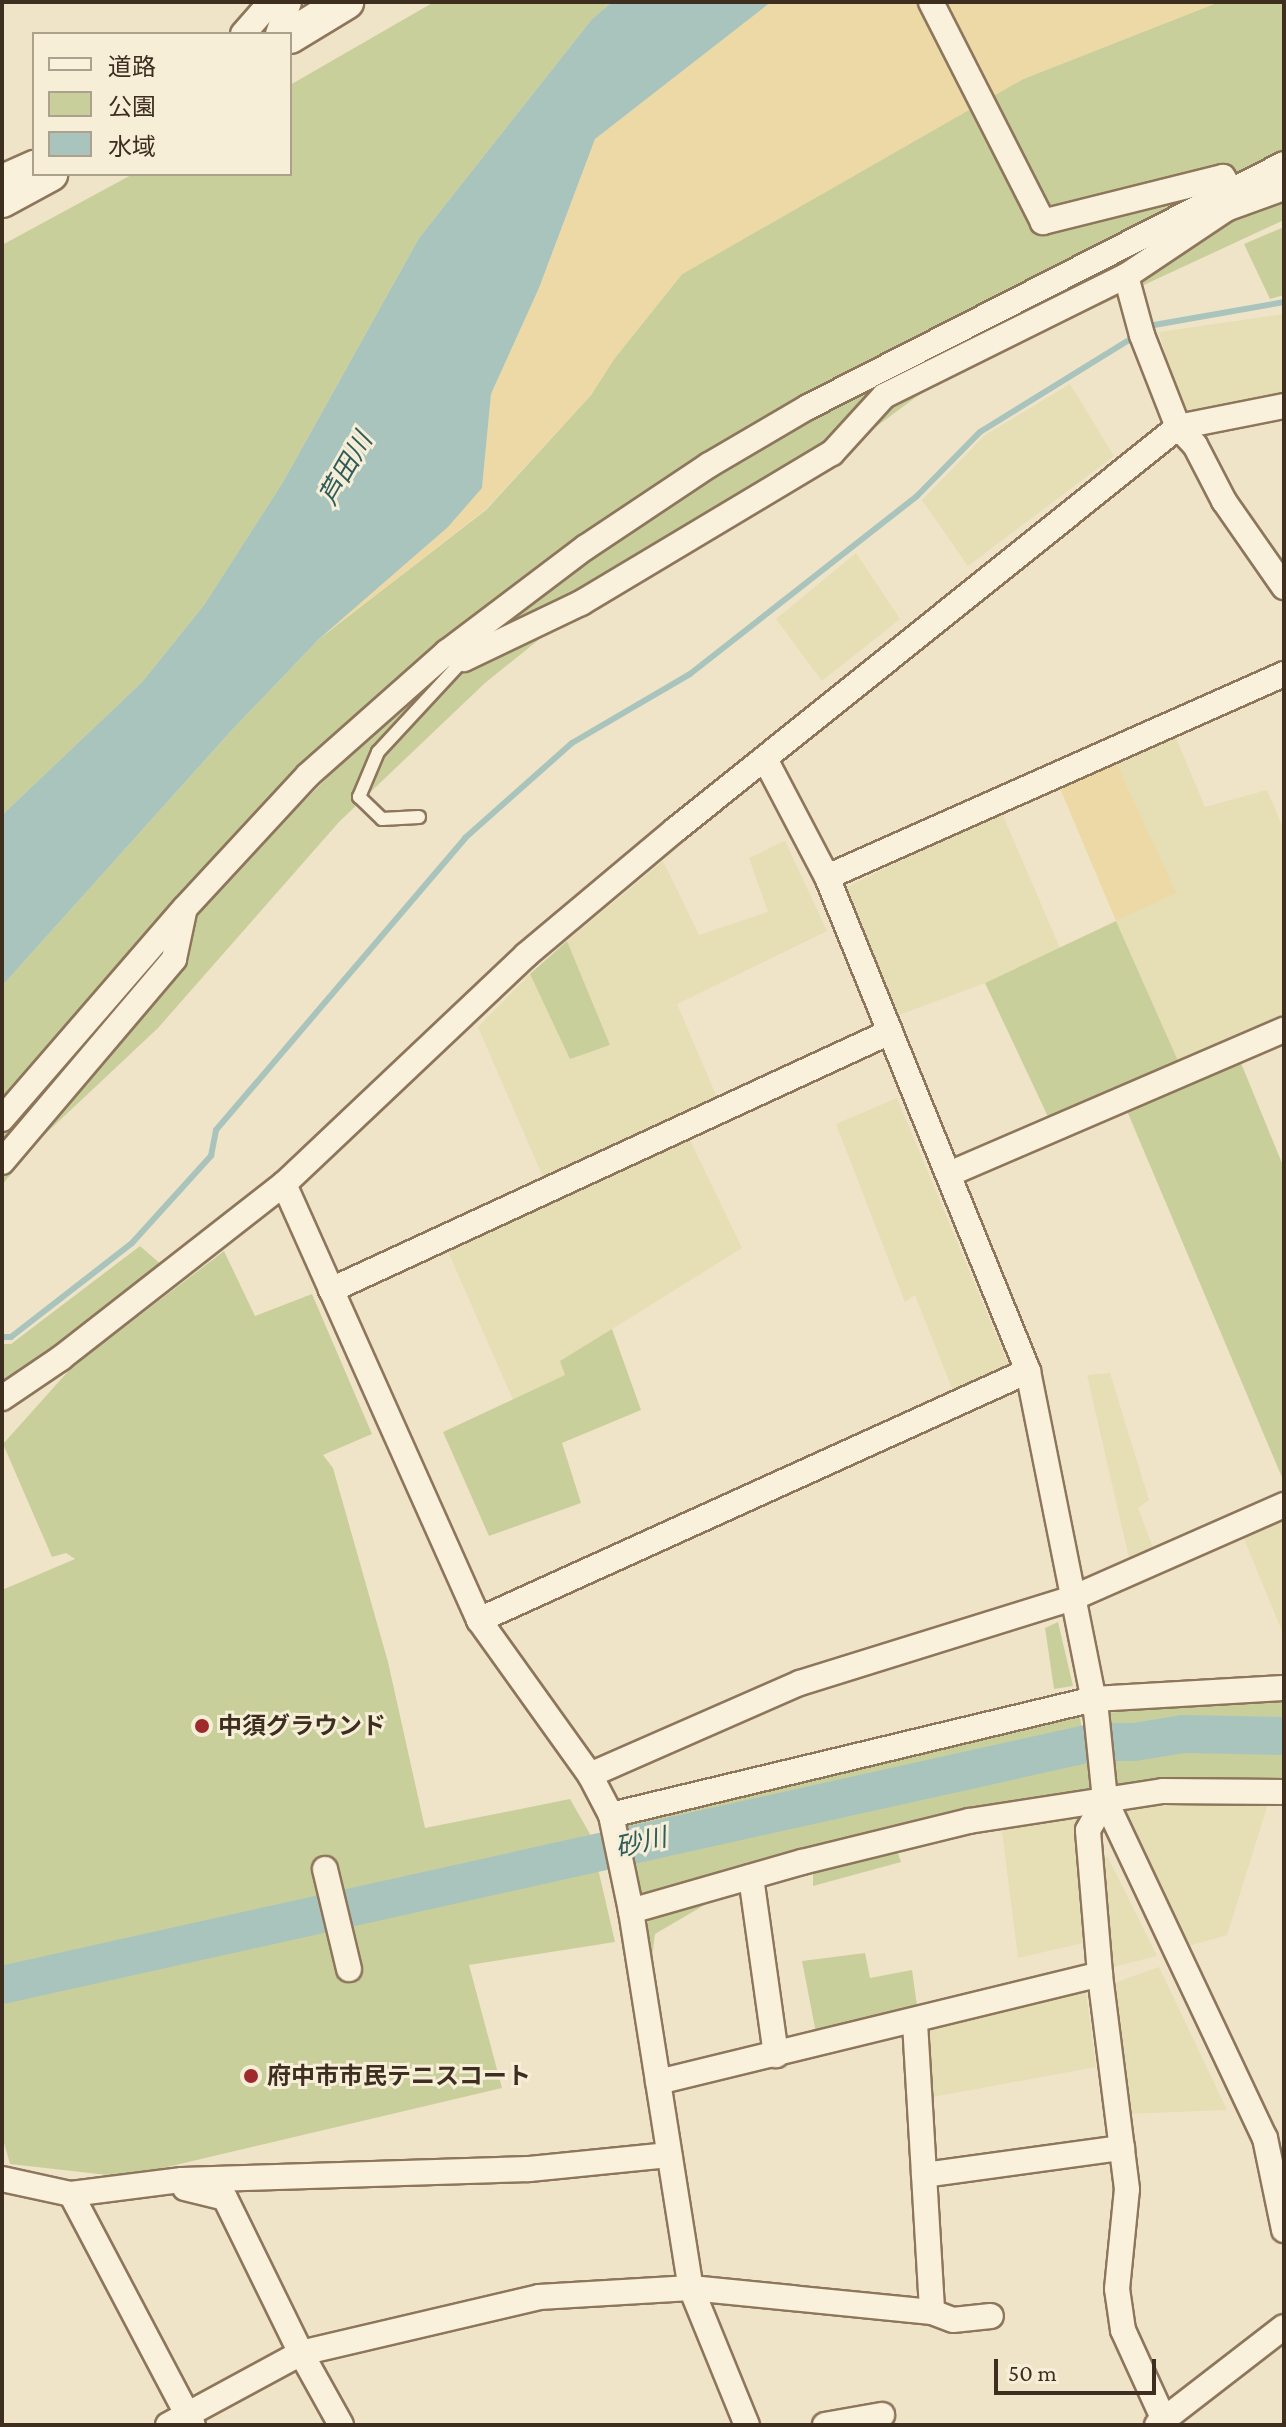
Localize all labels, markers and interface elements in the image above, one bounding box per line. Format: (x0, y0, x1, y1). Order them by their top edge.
legend (32, 32, 292, 176)
text: 道路 (108, 53, 156, 80)
text: 公園 (108, 93, 156, 120)
text: 水域 (108, 133, 156, 160)
water label: 芦田川 (313, 427, 379, 511)
place label: 中須グラウンド (218, 1712, 386, 1740)
marker: 中須グラウンド (193, 1717, 211, 1735)
water label: 砂川 (612, 1822, 670, 1864)
place label: 府中市市民テニスコート (267, 2062, 531, 2090)
marker: 府中市市民テニスコート (242, 2067, 260, 2085)
scale bar (998, 2343, 1160, 2393)
text: 50 m (1008, 2359, 1057, 2386)

